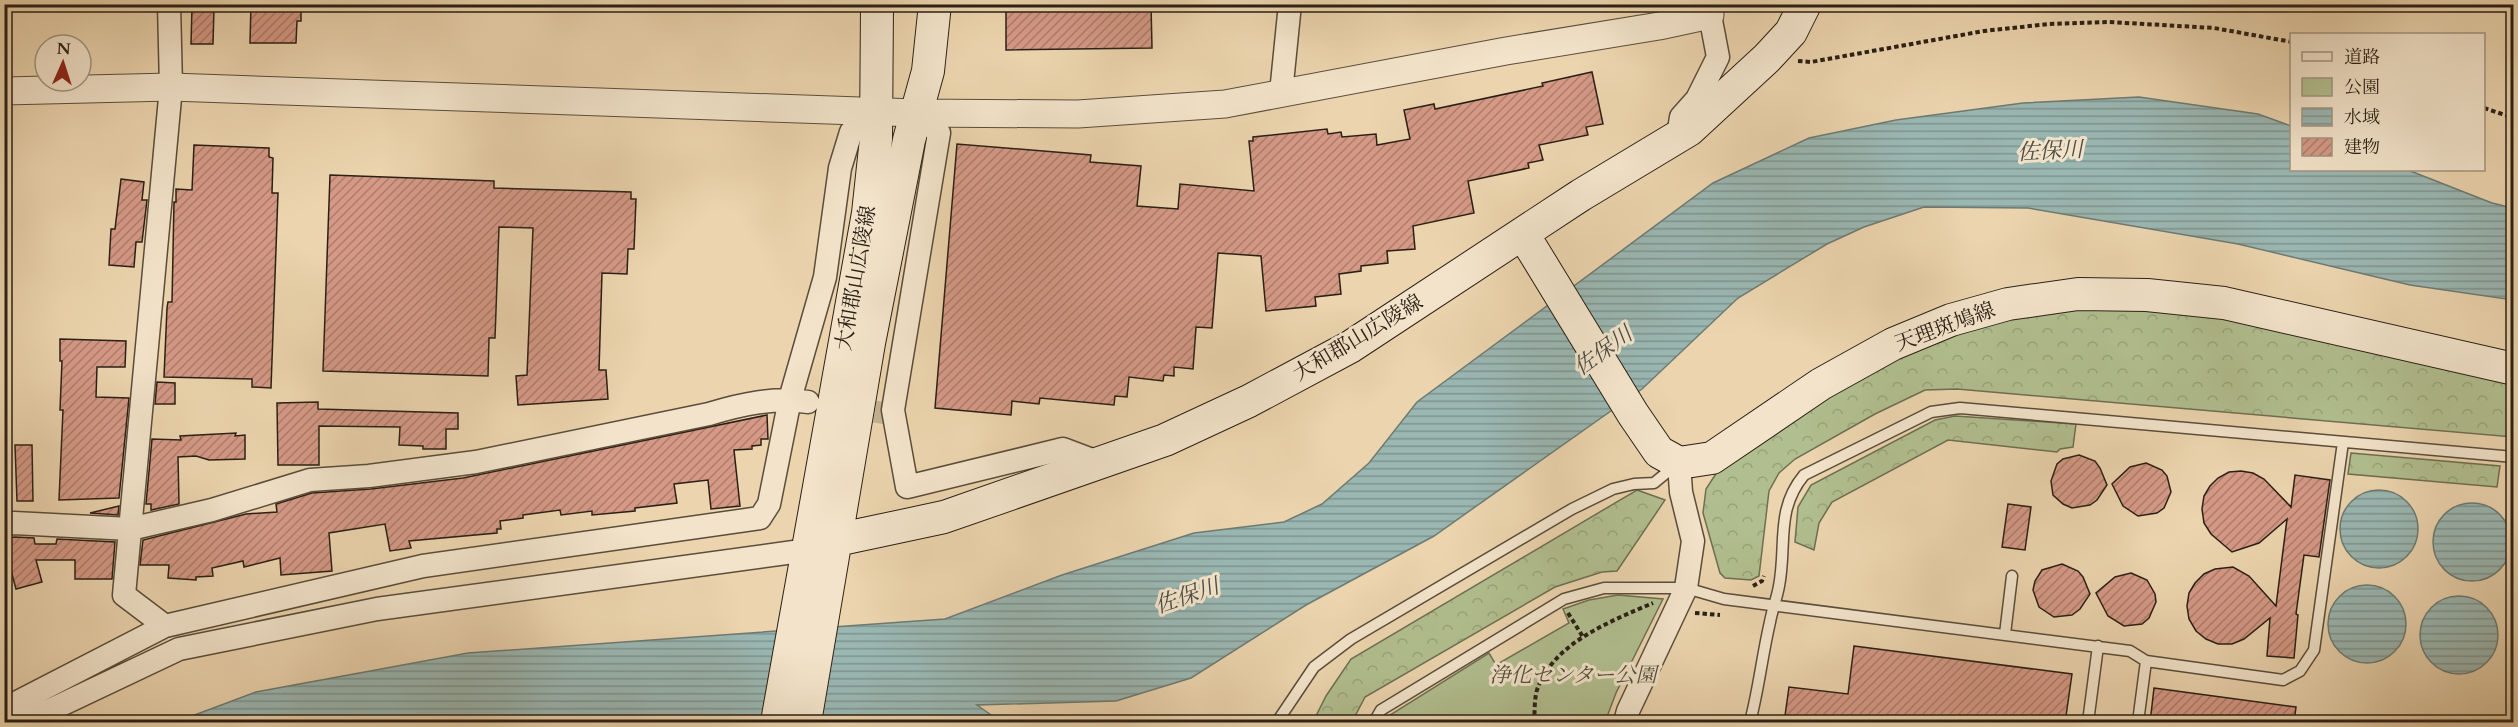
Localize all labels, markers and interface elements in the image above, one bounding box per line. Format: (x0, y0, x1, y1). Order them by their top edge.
north arrow (33, 33, 93, 93)
legend (2290, 33, 2485, 171)
text: N (56, 38, 71, 60)
text: 道路 (2344, 45, 2380, 70)
text: 公園 (2344, 75, 2380, 100)
text: 水域 (2344, 105, 2380, 130)
water label: 佐保川 (2016, 134, 2086, 168)
text: 建物 (2344, 135, 2380, 160)
street label: 大和郡山広陵線 (829, 203, 883, 353)
street label: 大和郡山広陵線 (1288, 288, 1428, 388)
street label: 天理斑鳩線 (1891, 295, 1999, 359)
water label: 佐保川 (1567, 318, 1640, 383)
water label: 佐保川 (1151, 570, 1225, 621)
park label: 浄化センター公園 (1489, 661, 1660, 690)

